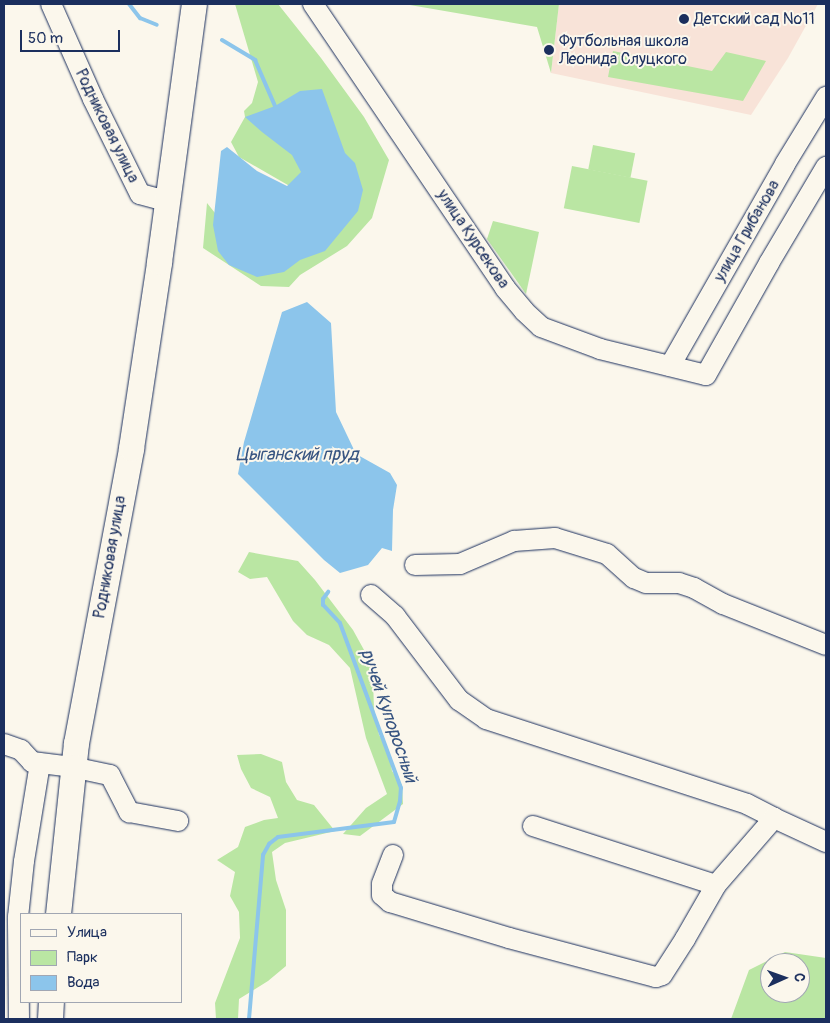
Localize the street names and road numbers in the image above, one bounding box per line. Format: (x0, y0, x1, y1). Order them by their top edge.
street label: Родниковая улица (71, 66, 143, 186)
street label: улица Грибанова (710, 177, 784, 285)
street label: улица Курсекова (433, 186, 513, 292)
street label: Родниковая улица (90, 494, 130, 620)

